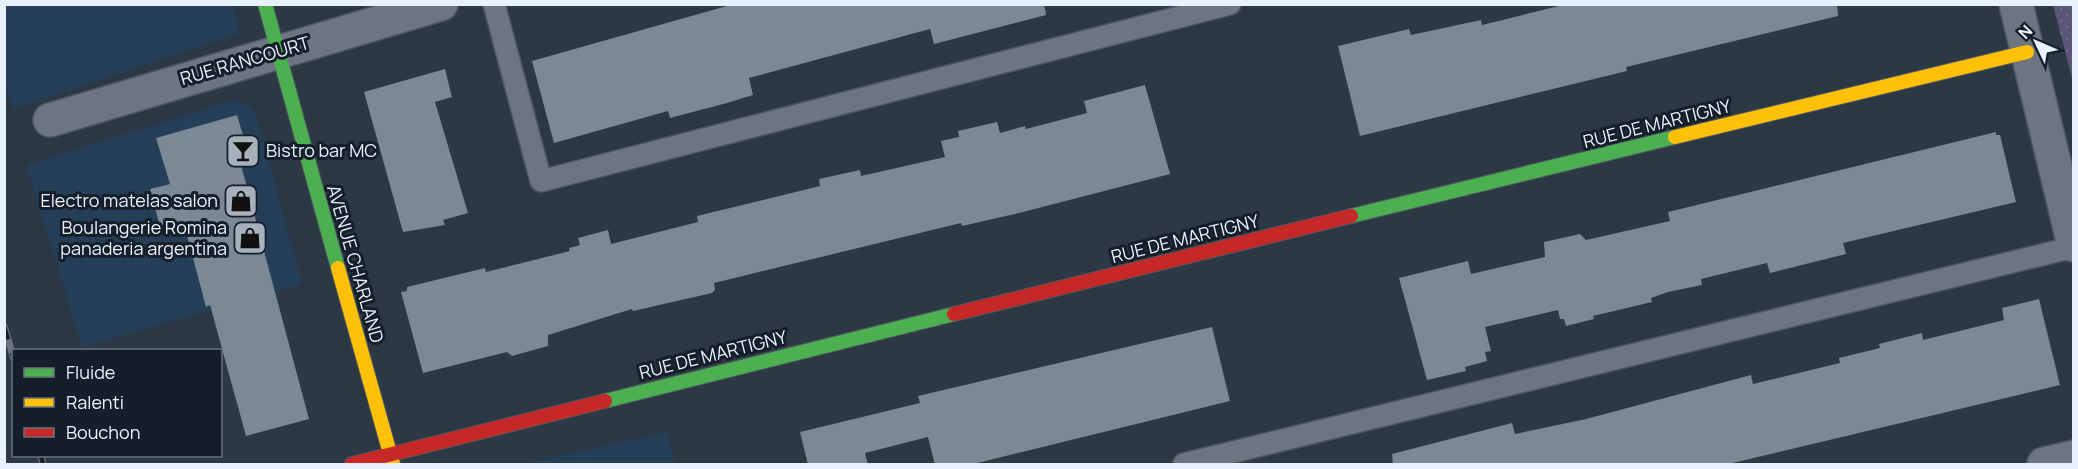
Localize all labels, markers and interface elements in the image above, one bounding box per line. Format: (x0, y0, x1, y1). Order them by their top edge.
north arrow (2006, 12, 2066, 72)
text: N (2013, 20, 2037, 43)
street label: RUE RANCOURT (177, 30, 312, 90)
street label: RUE DE MARTIGNY (1580, 93, 1734, 153)
bar icon: Bistro bar MC (225, 133, 261, 169)
place label: Bistro bar MC (266, 138, 377, 162)
street label: AVENUE CHARLAND (322, 182, 390, 345)
shop icon: Electro matelas salon (223, 183, 259, 219)
place label: Electro matelas salon (40, 188, 218, 212)
street label: RUE DE MARTIGNY (1108, 208, 1262, 268)
place label: Boulangerie Romina panaderia argentina (60, 215, 227, 260)
shop icon: Boulangerie Romina panaderia argentina (232, 220, 268, 256)
street label: RUE DE MARTIGNY (636, 324, 790, 384)
legend (12, 349, 222, 457)
text: Fluide (66, 360, 115, 384)
text: Ralenti (66, 390, 124, 414)
text: Bouchon (66, 420, 140, 444)

